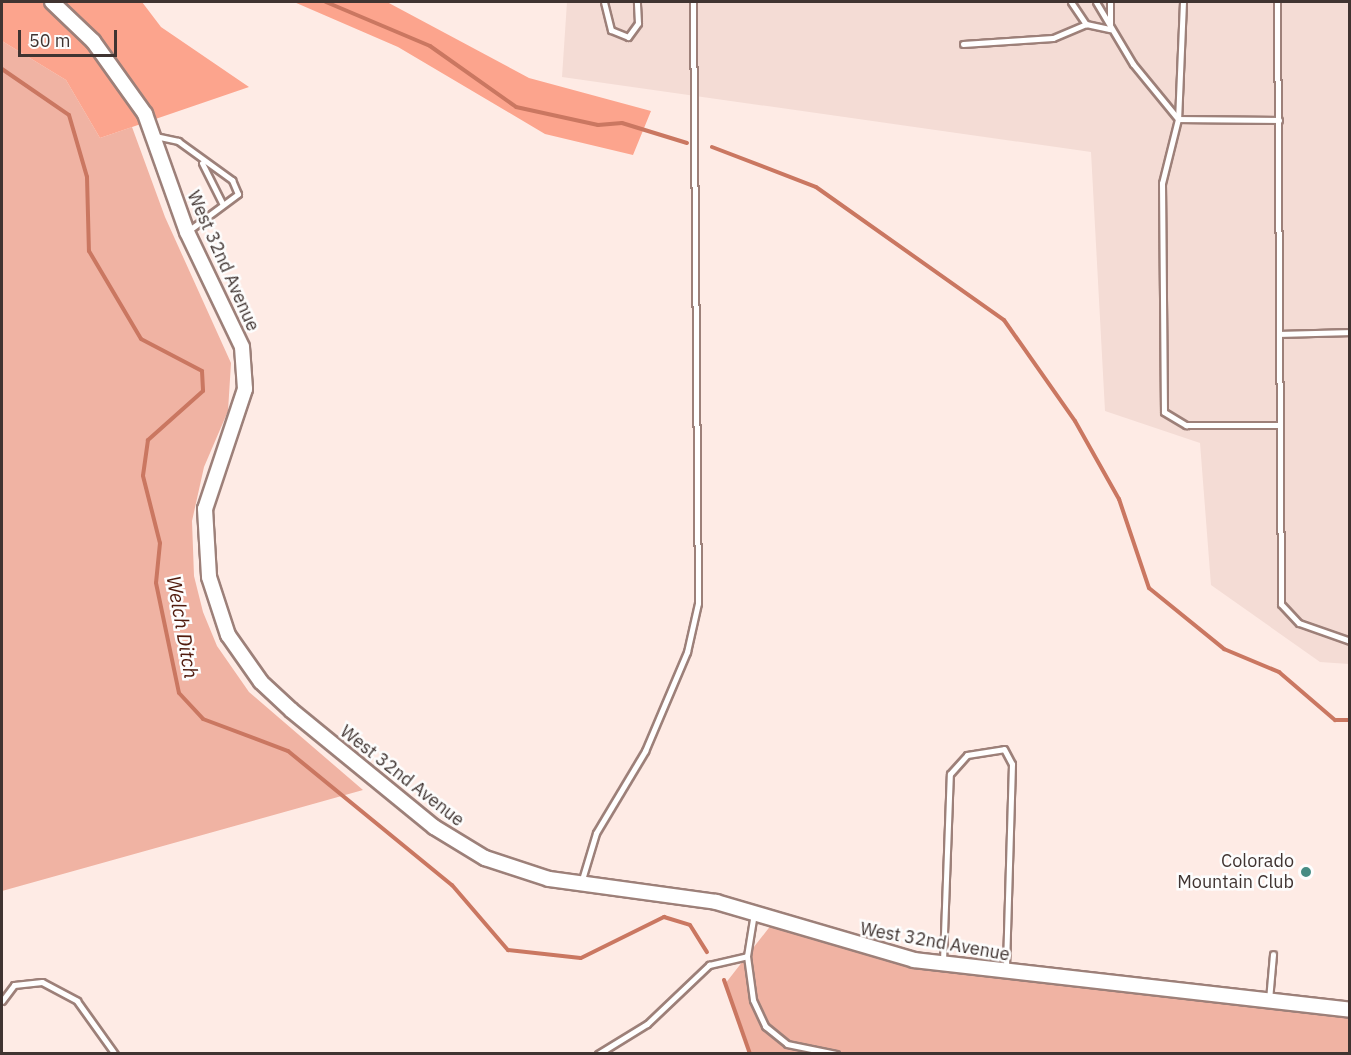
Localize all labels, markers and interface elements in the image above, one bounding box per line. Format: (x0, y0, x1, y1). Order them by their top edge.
scale bar (21, 18, 120, 56)
text: 50 m (29, 29, 71, 52)
street label: West 32nd Avenue (182, 187, 264, 335)
water label: Welch Ditch (162, 574, 204, 680)
street label: West 32nd Avenue (336, 721, 468, 831)
place label: Colorado Mountain Club (1177, 851, 1294, 894)
marker: Colorado Mountain Club (1299, 865, 1313, 879)
street label: West 32nd Avenue (859, 918, 1011, 966)

